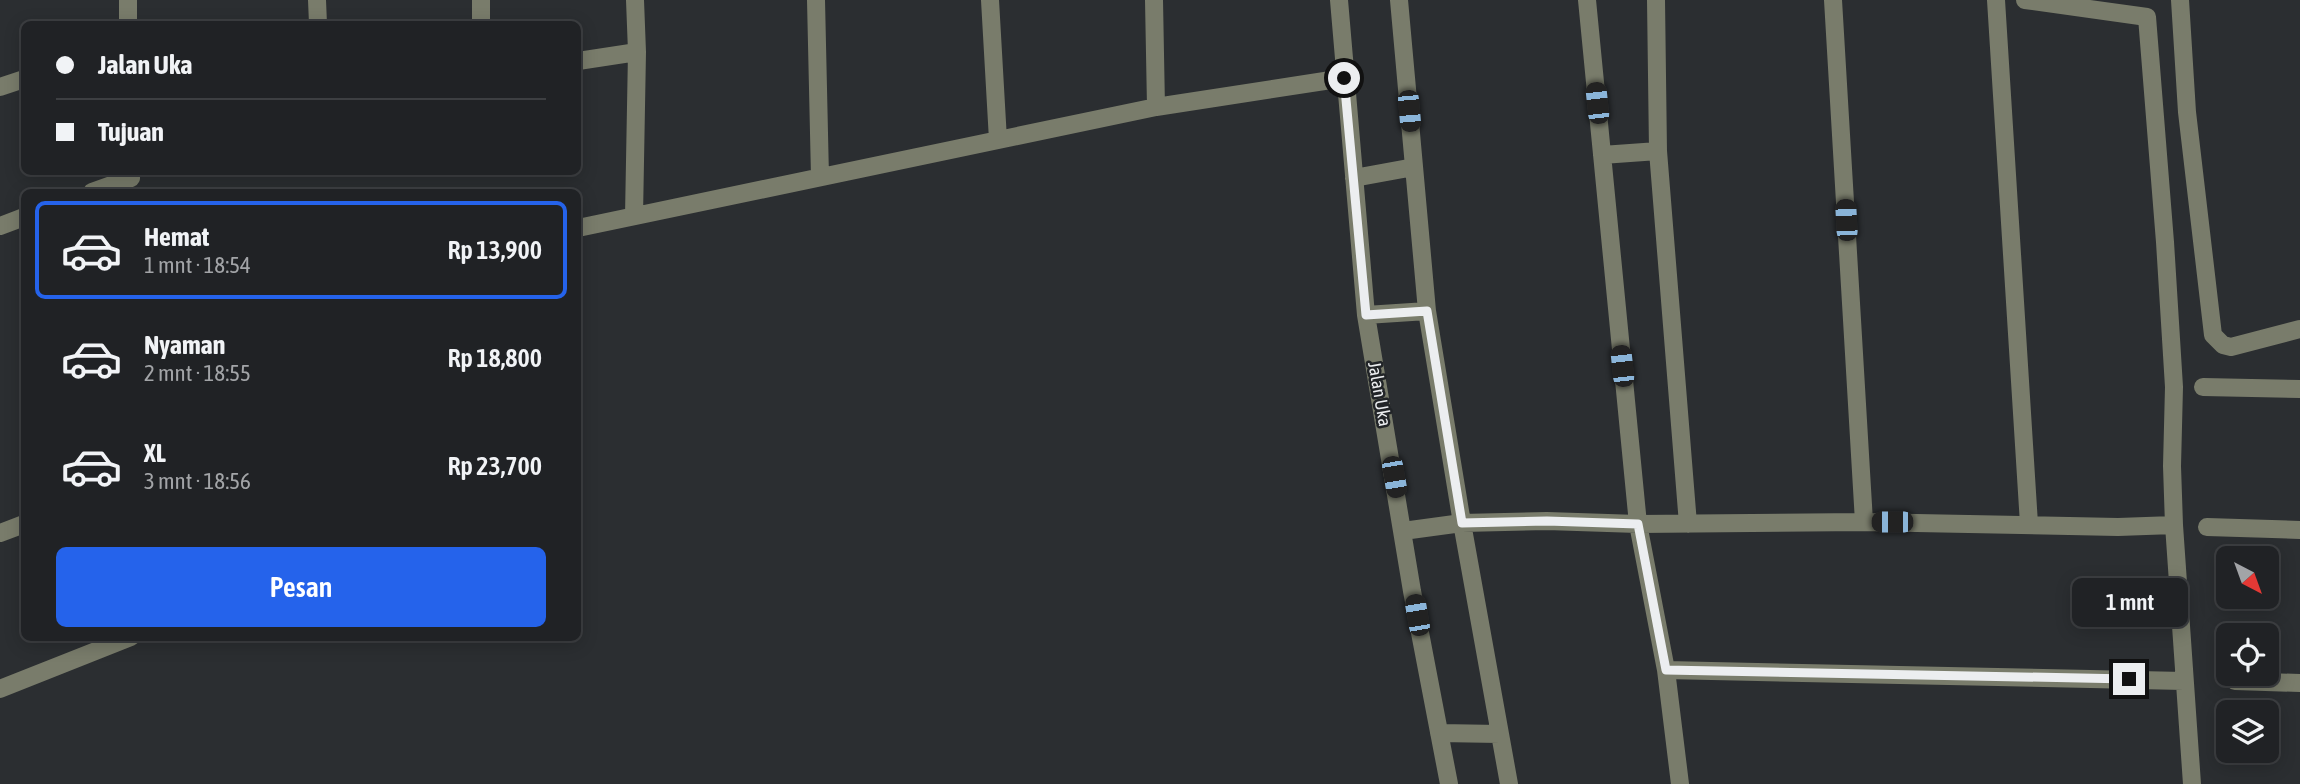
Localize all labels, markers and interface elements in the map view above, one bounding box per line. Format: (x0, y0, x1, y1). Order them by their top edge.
text: Jalan Uka (98, 50, 192, 80)
route start (1328, 62, 1360, 94)
car (1585, 81, 1610, 125)
car (1397, 89, 1422, 133)
text: Tujuan (98, 117, 164, 147)
car (1835, 198, 1858, 242)
icon: car (60, 219, 123, 282)
text: Hemat (144, 222, 209, 252)
text: Rp 13,900 (447, 235, 542, 265)
text: 1 mnt · 18:54 (144, 252, 251, 278)
icon: car (60, 327, 123, 390)
text: Nyaman (144, 330, 225, 360)
text: Rp 18,800 (447, 343, 542, 373)
car (1610, 344, 1635, 388)
text: 2 mnt · 18:55 (144, 360, 251, 386)
street label: Jalan Uka (1364, 360, 1396, 428)
icon: car (60, 435, 123, 498)
text: XL (144, 438, 166, 468)
text: Rp 23,700 (447, 451, 542, 481)
car (1381, 454, 1408, 500)
text: 3 mnt · 18:56 (144, 468, 251, 494)
car (1872, 512, 1914, 533)
north arrow (2216, 546, 2278, 609)
map controls (2216, 546, 2279, 763)
button: Pesan (56, 547, 546, 627)
callout: 1 mnt (2071, 578, 2187, 626)
text: 1 mnt (2106, 589, 2154, 615)
car (1404, 592, 1431, 638)
button: locate (2216, 623, 2279, 686)
route end (2113, 663, 2145, 695)
button: layers (2216, 700, 2279, 763)

